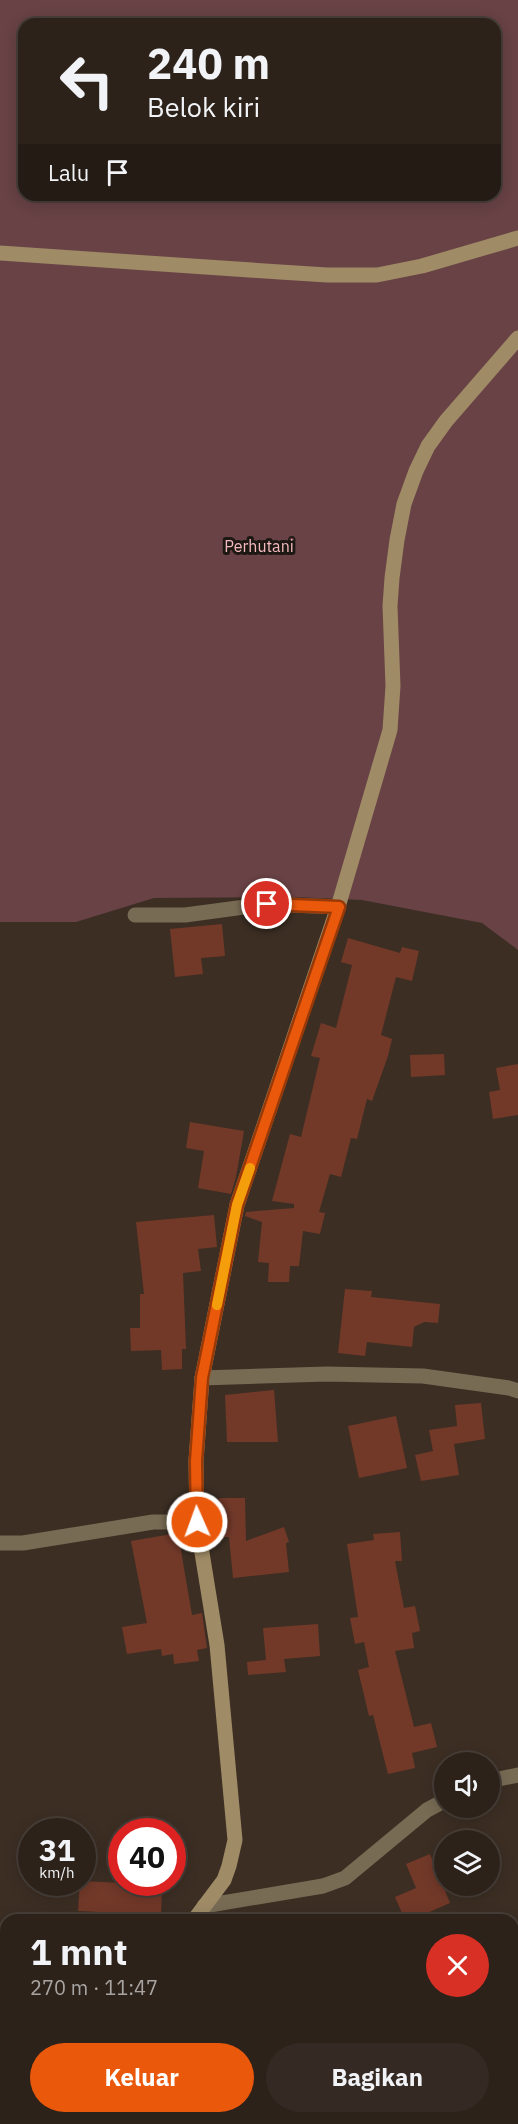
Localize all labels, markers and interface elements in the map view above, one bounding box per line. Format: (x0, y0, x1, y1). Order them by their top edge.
text: 240 m (147, 36, 270, 91)
icon: left (48, 42, 126, 120)
text: Belok kiri (147, 89, 260, 124)
icon: arrive (101, 156, 134, 189)
text: Lalu (48, 158, 89, 187)
park label: Perhutani (224, 536, 294, 556)
pin (241, 878, 292, 929)
icon: arrive (250, 887, 283, 920)
position arrow (165, 1490, 229, 1554)
map controls (434, 1752, 500, 1896)
button: sound (434, 1752, 500, 1818)
speed limit sign: 40 (108, 1818, 186, 1896)
text: 31 (39, 1830, 75, 1869)
button: layers (434, 1830, 500, 1896)
text: km/h (39, 1863, 75, 1882)
text: 1 mnt (30, 1928, 128, 1975)
button: close (426, 1934, 489, 1997)
text: 270 m · 11:47 (30, 1974, 158, 2001)
button: Keluar (30, 2043, 254, 2112)
button: Bagikan (266, 2043, 489, 2112)

